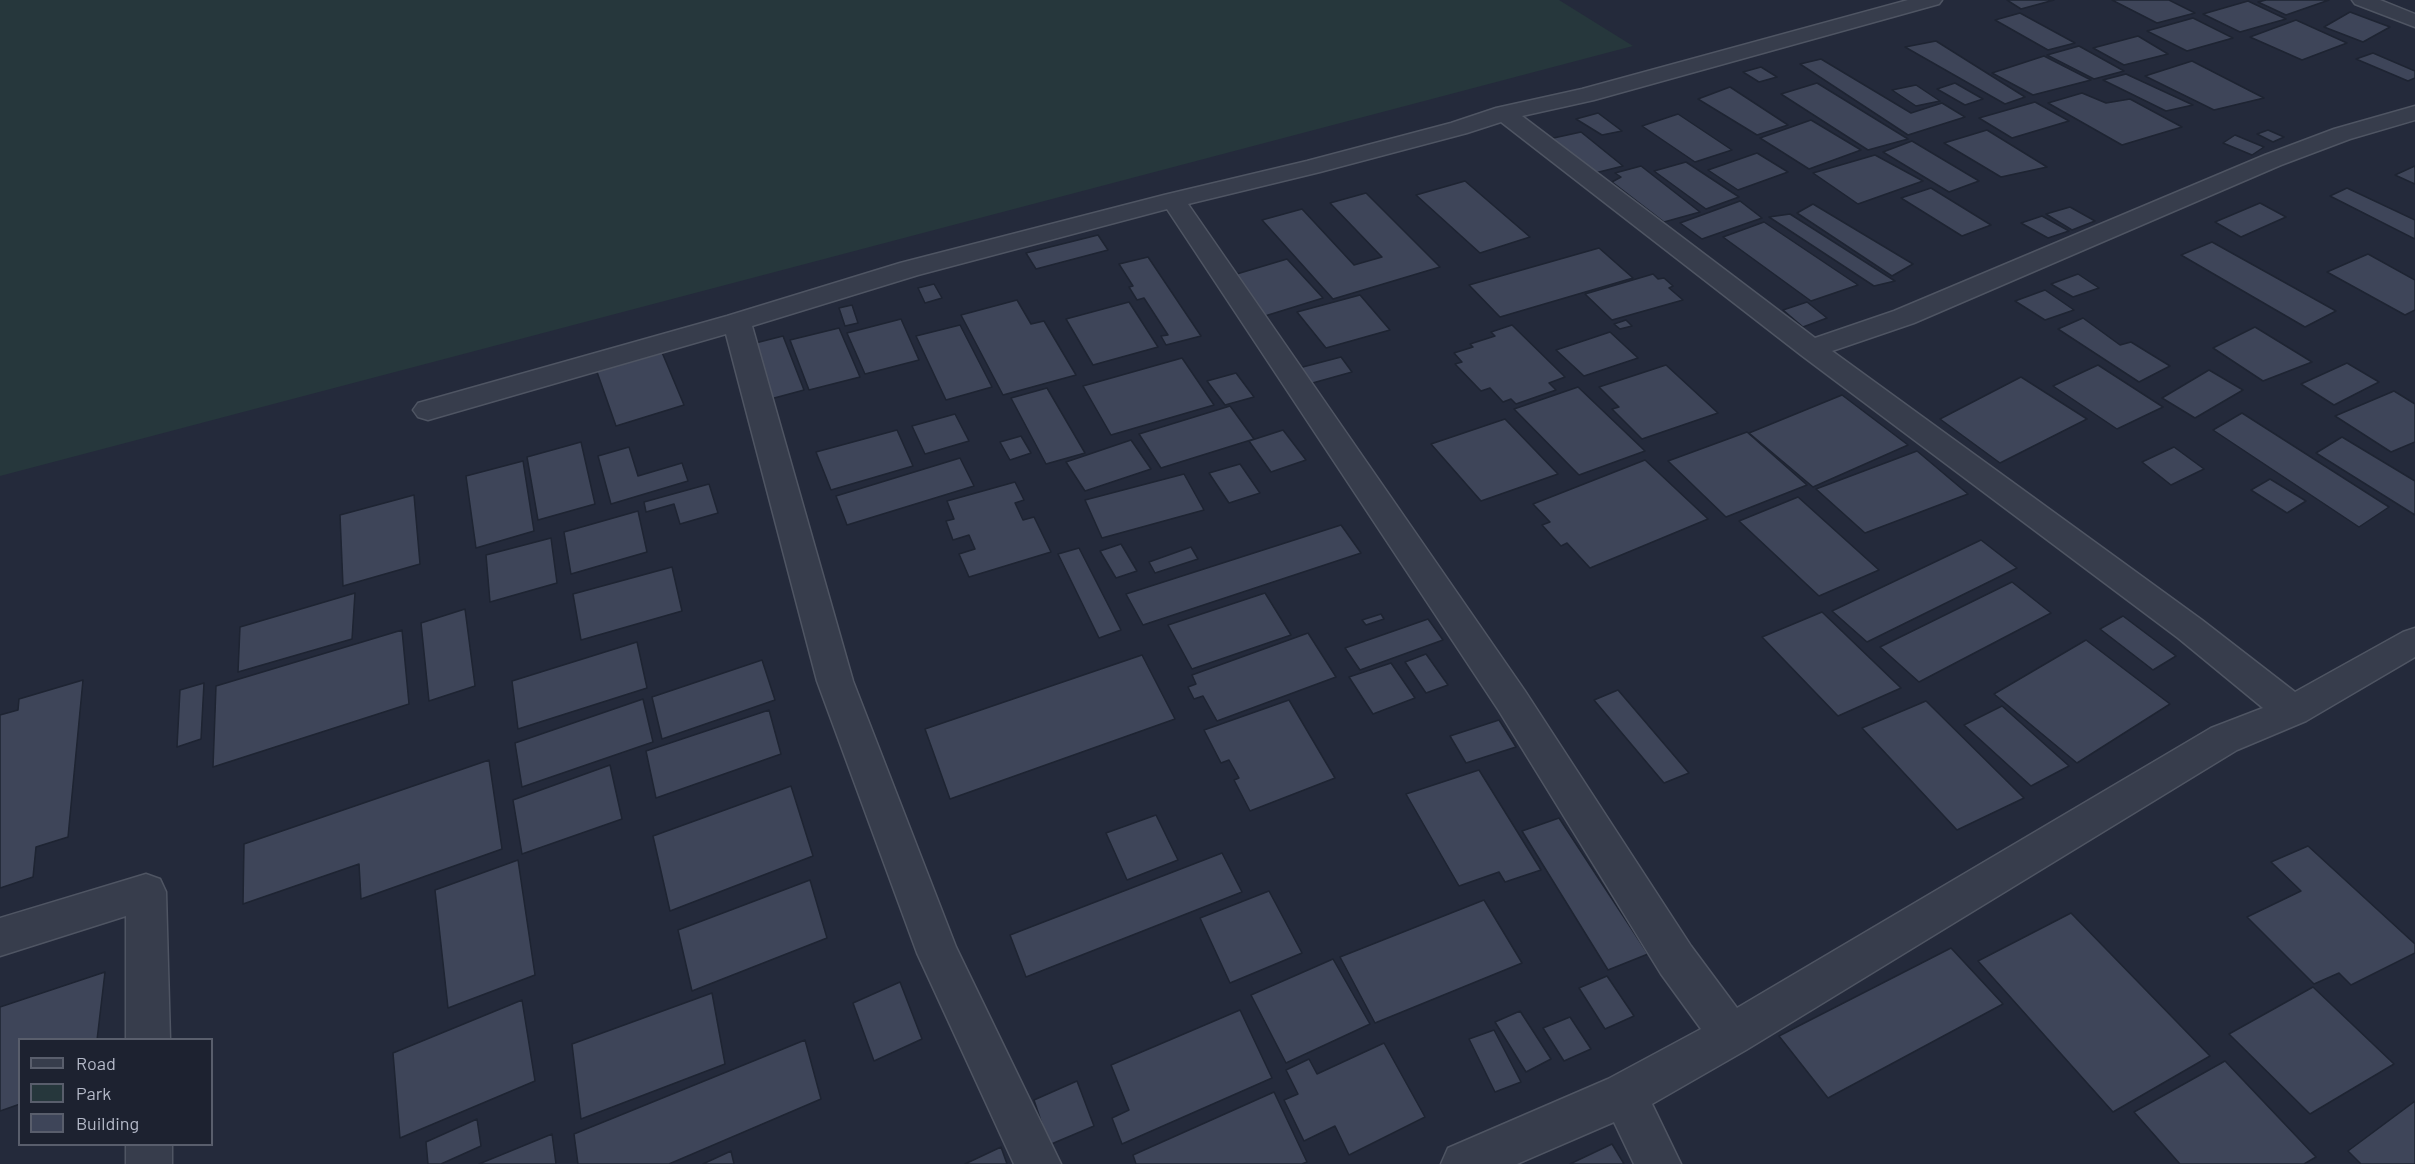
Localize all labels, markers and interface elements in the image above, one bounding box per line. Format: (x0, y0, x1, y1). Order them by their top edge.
legend (18, 1038, 213, 1146)
text: Road (76, 1052, 116, 1074)
text: Park (76, 1082, 111, 1104)
text: Building (76, 1112, 139, 1134)

